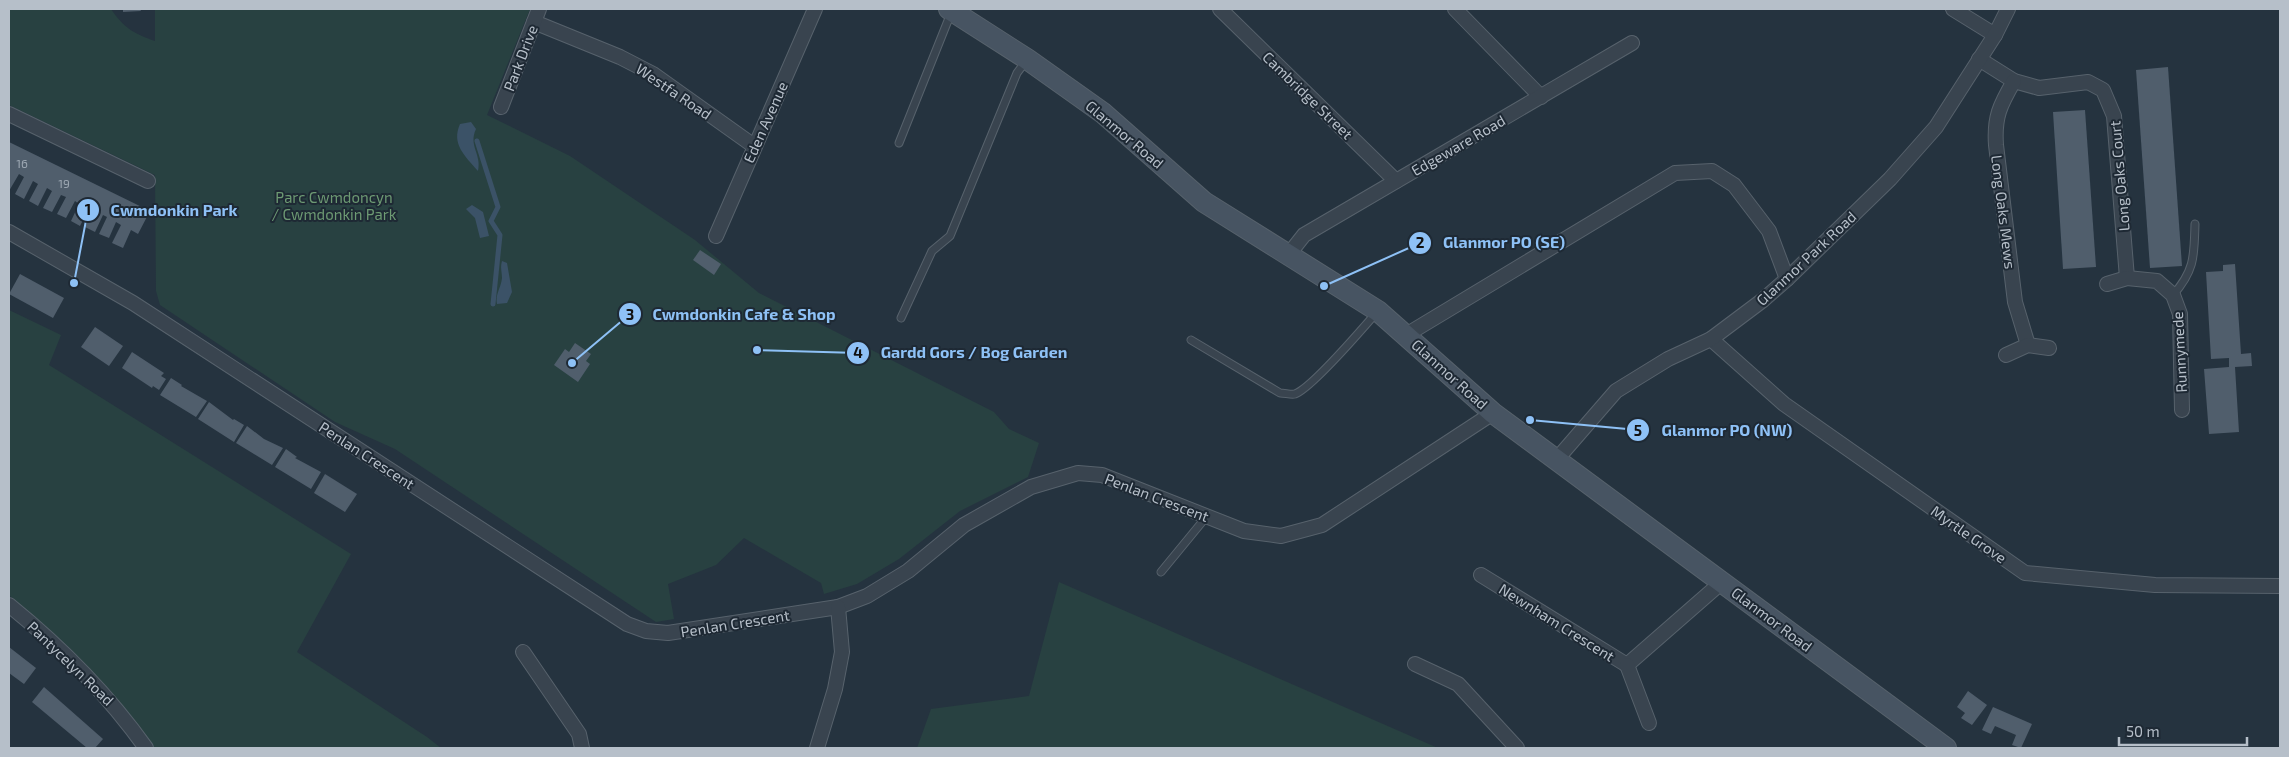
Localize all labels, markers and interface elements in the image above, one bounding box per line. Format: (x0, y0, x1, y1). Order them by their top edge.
street label: Park Drive (499, 22, 541, 94)
street label: Cambridge Street (1259, 47, 1357, 143)
street label: Westfa Road (633, 59, 715, 123)
street label: Eden Avenue (739, 79, 791, 165)
street label: Glanmor Road (1082, 96, 1168, 172)
street label: Edgeware Road (1408, 111, 1508, 179)
street label: Long Oaks Court (2105, 120, 2133, 232)
street label: Long Oaks Mews (1988, 154, 2020, 270)
house number: 16 (16, 156, 28, 170)
house number: 19 (58, 176, 70, 190)
park label: Parc Cwmdoncyn / Cwmdonkin Park (272, 188, 397, 223)
callout: Cwmdonkin Park (75, 195, 247, 226)
text: 1 (85, 200, 91, 218)
text: Cwmdonkin Park (111, 200, 237, 219)
street label: Glanmor Park Road (1752, 207, 1860, 309)
callout: Glanmor PO (SE) (1408, 227, 1575, 258)
text: Glanmor PO (SE) (1443, 232, 1565, 251)
text: 2 (1416, 233, 1425, 251)
callout: Cwmdonkin Cafe & Shop (618, 299, 846, 330)
text: Cwmdonkin Cafe & Shop (652, 304, 836, 323)
text: 3 (626, 305, 634, 323)
street label: Runnymede (2168, 311, 2190, 393)
street label: Glanmor Road (1408, 335, 1492, 413)
callout: Gardd Gors / Bog Garden (845, 337, 1077, 368)
text: Gardd Gors / Bog Garden (881, 342, 1067, 361)
text: 4 (853, 343, 863, 361)
callout: Glanmor PO (NW) (1626, 415, 1802, 446)
street label: Penlan Crescent (316, 417, 418, 493)
text: Glanmor PO (NW) (1662, 420, 1793, 439)
text: 5 (1634, 421, 1642, 439)
street label: Penlan Crescent (1102, 469, 1212, 525)
street label: Myrtle Grove (1928, 501, 2010, 567)
street label: Newnham Crescent (1496, 579, 1618, 665)
street label: Glanmor Road (1728, 583, 1816, 655)
street label: Penlan Crescent (679, 605, 791, 640)
street label: Pantycelyn Road (24, 617, 118, 709)
scale bar (2119, 714, 2246, 746)
text: 50 m (2126, 722, 2160, 740)

